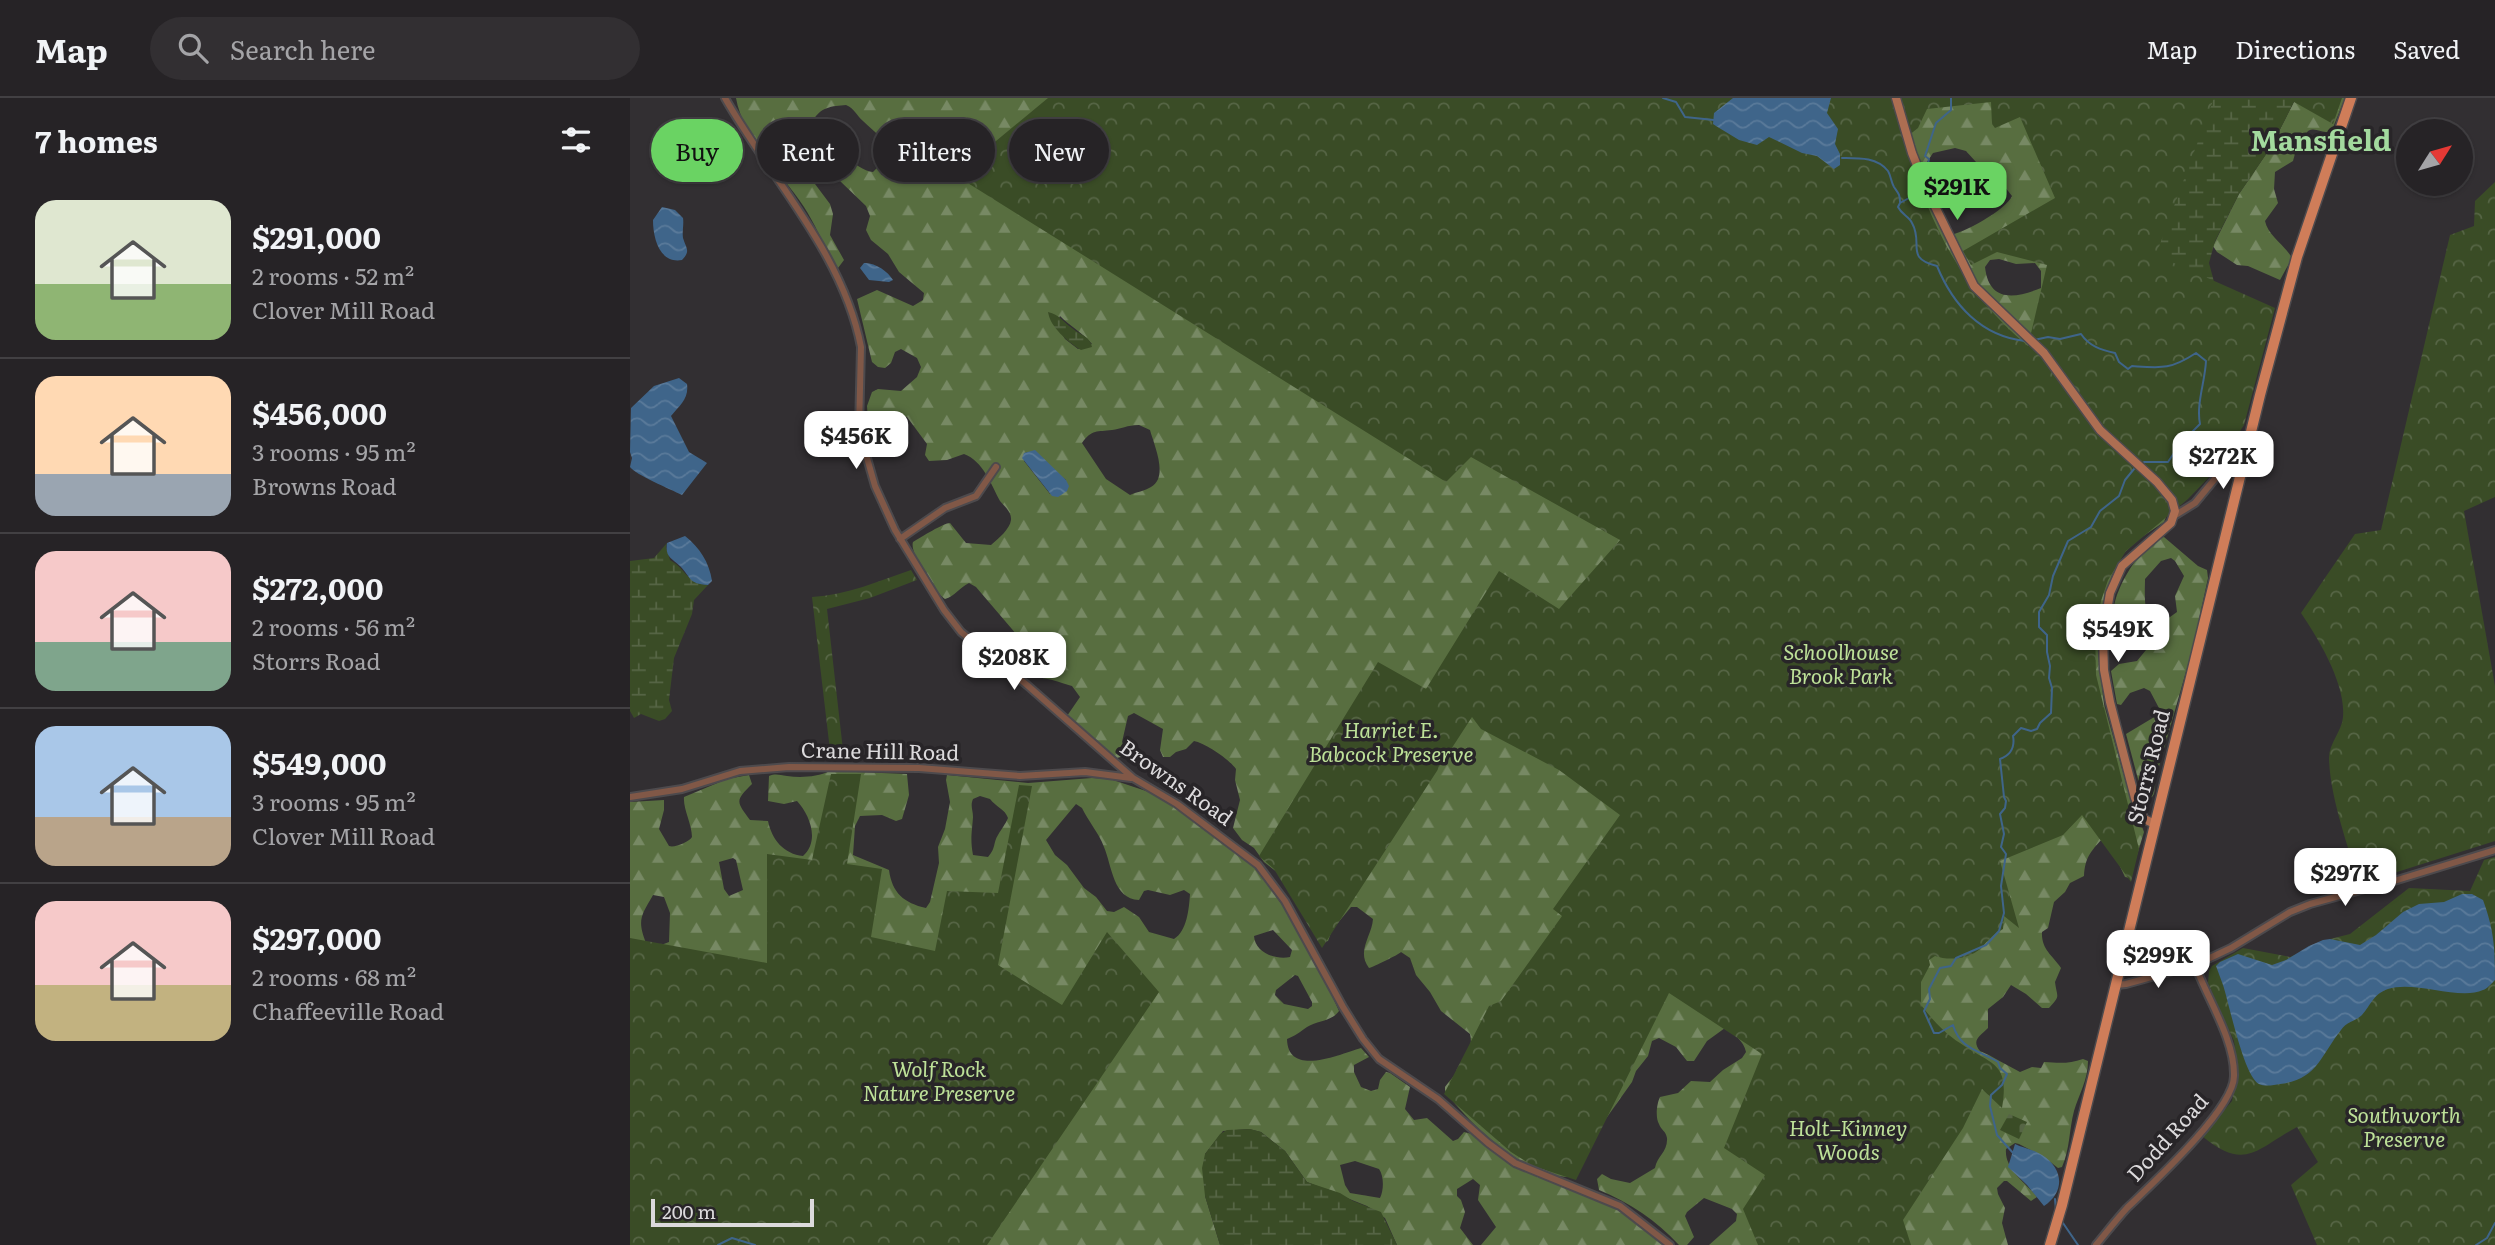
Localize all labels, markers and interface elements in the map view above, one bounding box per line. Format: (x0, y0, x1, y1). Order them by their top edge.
search box (150, 17, 640, 80)
text: Map (35, 24, 108, 73)
icon: search (174, 29, 212, 67)
text: Search here (230, 29, 376, 68)
text: Map (2146, 31, 2197, 66)
text: Directions (2235, 31, 2355, 66)
text: Saved (2393, 31, 2460, 66)
text: 7 homes (35, 118, 158, 162)
district label: Mansfield (2251, 118, 2391, 160)
chip: Buy (651, 119, 743, 182)
chip: Rent (757, 119, 859, 182)
chip: Filters (873, 119, 995, 182)
chip: New (1009, 119, 1109, 182)
north arrow (2396, 119, 2473, 196)
map controls (2396, 119, 2473, 196)
icon: filters (557, 121, 595, 159)
pin: $291K (1908, 162, 2006, 222)
text: $291K (1924, 168, 1990, 202)
text: $291,000 (252, 214, 381, 258)
icon: home (91, 228, 175, 312)
text: 2 rooms · 52 m² (252, 258, 414, 292)
text: Clover Mill Road (252, 292, 435, 326)
text: $456,000 (252, 390, 387, 434)
icon: home (91, 404, 175, 488)
pin: $456K (807, 412, 905, 471)
text: $456K (820, 417, 892, 451)
pin: $272K (2174, 432, 2272, 491)
text: 3 rooms · 95 m² (252, 434, 416, 468)
text: $272K (2189, 437, 2257, 471)
text: Browns Road (252, 468, 397, 502)
text: $272,000 (252, 565, 384, 609)
icon: home (91, 579, 175, 663)
pin: $549K (2069, 604, 2167, 664)
text: 2 rooms · 56 m² (252, 609, 415, 643)
text: $549K (2082, 610, 2154, 644)
pin: $208K (965, 632, 1063, 692)
park label: Schoolhouse Brook Park (1783, 635, 1899, 690)
text: $208K (978, 638, 1050, 672)
text: Storrs Road (252, 643, 381, 677)
street label: Storrs Road (2117, 706, 2176, 827)
park label: Harriet E. Babcock Preserve (1308, 713, 1474, 768)
street label: Browns Road (1114, 730, 1241, 832)
street label: Crane Hill Road (801, 733, 960, 766)
text: $549,000 (252, 740, 386, 784)
icon: home (91, 754, 175, 838)
text: 3 rooms · 95 m² (252, 784, 416, 818)
text: Clover Mill Road (252, 818, 435, 852)
pin: $297K (2296, 848, 2394, 908)
text: $297K (2310, 854, 2380, 888)
text: $297,000 (252, 915, 381, 959)
icon: home (91, 929, 175, 1013)
pin: $299K (2109, 930, 2207, 990)
text: $299K (2123, 936, 2193, 970)
text: 2 rooms · 68 m² (252, 959, 416, 993)
text: Chaffeeville Road (252, 993, 444, 1027)
park label: Wolf Rock Nature Preserve (863, 1052, 1015, 1107)
street label: Dodd Road (2118, 1085, 2214, 1187)
park label: Southworth Preserve (2347, 1098, 2461, 1153)
park label: Holt–Kinney Woods (1789, 1111, 1907, 1166)
scale bar (651, 1196, 814, 1228)
text: 200 m (662, 1197, 716, 1225)

